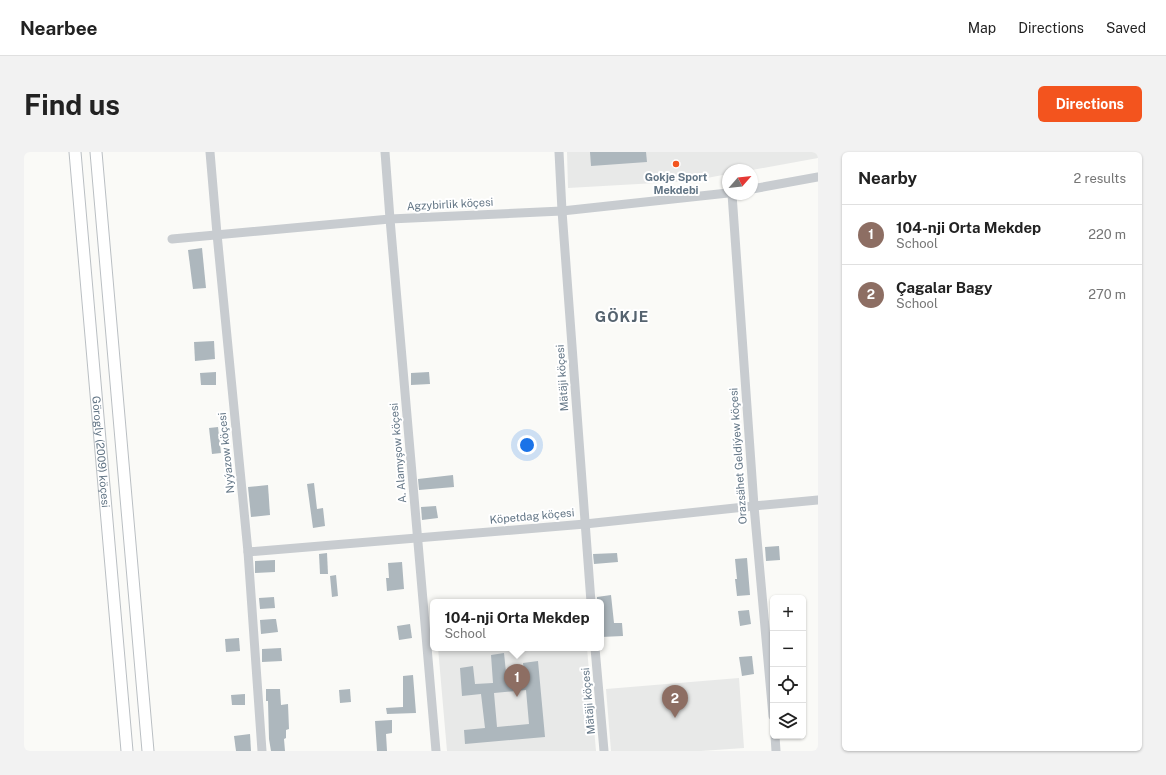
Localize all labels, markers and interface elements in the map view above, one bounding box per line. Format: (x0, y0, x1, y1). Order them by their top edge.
text: Nearbee (20, 17, 98, 39)
text: Map (968, 20, 996, 36)
text: Directions (1018, 20, 1084, 36)
text: Saved (1106, 20, 1146, 36)
button: Directions (1038, 86, 1142, 122)
text: Find us (24, 88, 120, 121)
marker: Gokje Sport Mekdebi (671, 159, 681, 169)
north arrow (722, 164, 758, 200)
text: Nearby (858, 168, 917, 188)
place label: Gokje Sport Mekdebi (645, 171, 708, 196)
text: 2 results (1074, 171, 1126, 186)
street label: Agzybirlik köçesi (406, 196, 494, 213)
text: 104-nji Orta Mekdep (896, 219, 1041, 236)
text: 1 (868, 227, 874, 242)
text: 220 m (1088, 227, 1126, 242)
text: School (896, 236, 938, 251)
text: Çagalar Bagy (896, 279, 992, 296)
text: 2 (867, 287, 875, 302)
text: 270 m (1088, 287, 1126, 302)
text: School (896, 296, 938, 311)
district label: GÖKJE (595, 308, 649, 325)
street label: Mätäji köçesi (554, 344, 571, 412)
street label: Orazsähet Geldiýew köçesi (727, 387, 750, 525)
street label: Görogly (2009) köçesi (90, 396, 112, 508)
street label: A. Alamyşow köçesi (388, 402, 409, 504)
street label: Nyýazow köçesi (216, 412, 237, 494)
your location (517, 435, 537, 455)
street label: Köpetdag köçesi (489, 506, 575, 527)
map controls (770, 595, 806, 739)
button: + (770, 595, 806, 631)
popup (430, 599, 604, 651)
text: 104-nji Orta Mekdep (444, 609, 590, 626)
text: School (444, 626, 486, 641)
button: − (770, 631, 806, 667)
pin: 1 (504, 664, 530, 697)
street label: Mätäji köçesi (579, 667, 598, 735)
button: locate (770, 667, 806, 703)
pin: 2 (662, 685, 688, 718)
button: layers (770, 703, 806, 739)

